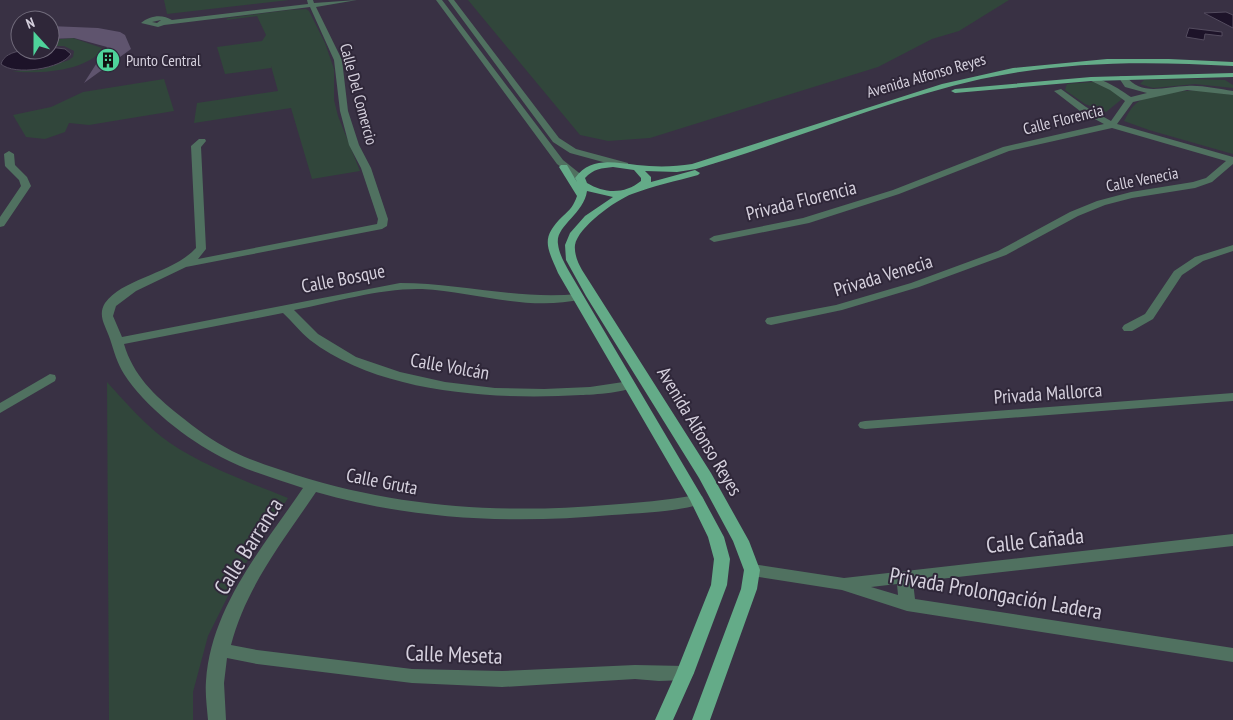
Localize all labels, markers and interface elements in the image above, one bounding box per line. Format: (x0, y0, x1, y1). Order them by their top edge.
north arrow (10, 10, 60, 60)
text: N (24, 13, 37, 33)
street label: Calle Del Comercio (336, 41, 382, 147)
building icon: Punto Central (95, 47, 121, 73)
street label: Avenida Alfonso Reyes (864, 48, 988, 102)
place label: Punto Central (126, 50, 201, 70)
street label: Calle Florencia (1021, 99, 1105, 139)
street label: Calle Venecia (1104, 162, 1180, 196)
street label: Privada Florencia (743, 175, 859, 225)
street label: Privada Venecia (831, 249, 935, 301)
street label: Calle Bosque (299, 258, 387, 298)
street label: Calle Volcán (409, 347, 491, 385)
street label: Avenida Alfonso Reyes (652, 362, 748, 500)
street label: Privada Mallorca (993, 377, 1103, 409)
street label: Calle Gruta (344, 462, 420, 500)
street label: Calle Barranca (207, 492, 289, 600)
street label: Calle Cañada (985, 521, 1085, 559)
street label: Privada Prolongación Ladera (888, 561, 1104, 625)
street label: Calle Meseta (405, 638, 503, 670)

